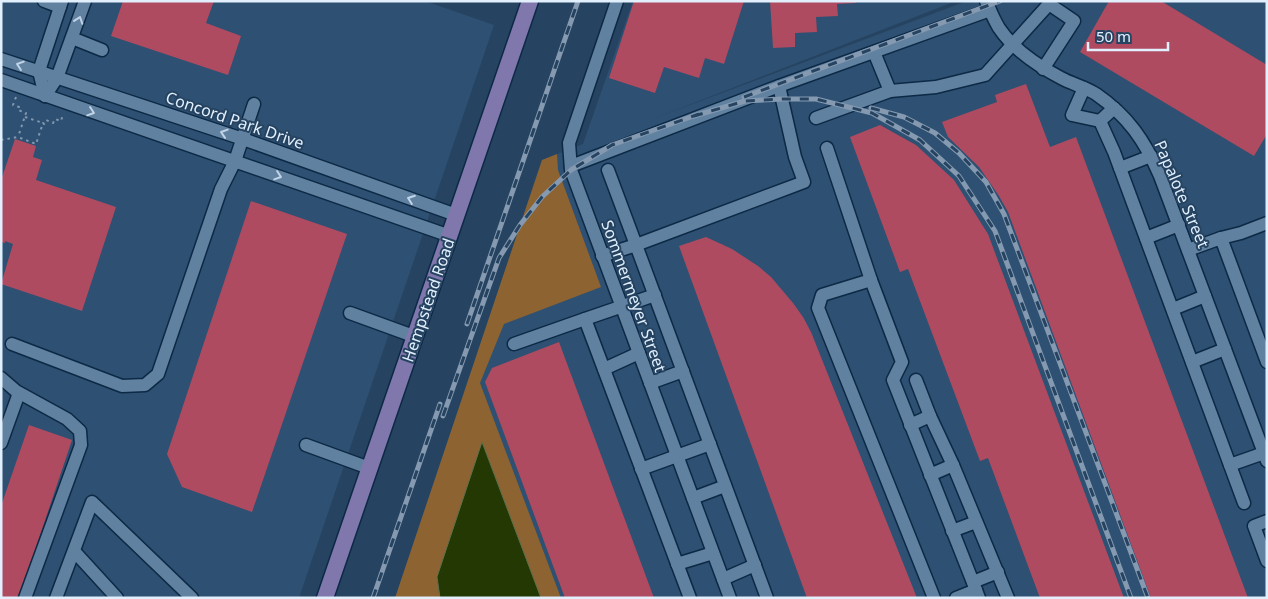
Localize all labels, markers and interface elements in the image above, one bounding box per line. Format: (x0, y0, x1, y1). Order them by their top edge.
one-way arrow (73, 16, 83, 25)
scale bar (1088, 20, 1168, 52)
text: 50 m (1096, 26, 1131, 46)
one-way arrow (17, 61, 25, 71)
street label: Concord Park Drive (163, 86, 307, 154)
one-way arrow (86, 106, 95, 116)
one-way arrow (221, 129, 229, 139)
street label: Papalote Street (1149, 137, 1215, 251)
one-way arrow (273, 170, 281, 180)
one-way arrow (407, 195, 415, 205)
street label: Sommermeyer Street (596, 217, 672, 375)
street label: Hempstead Road (397, 235, 459, 365)

